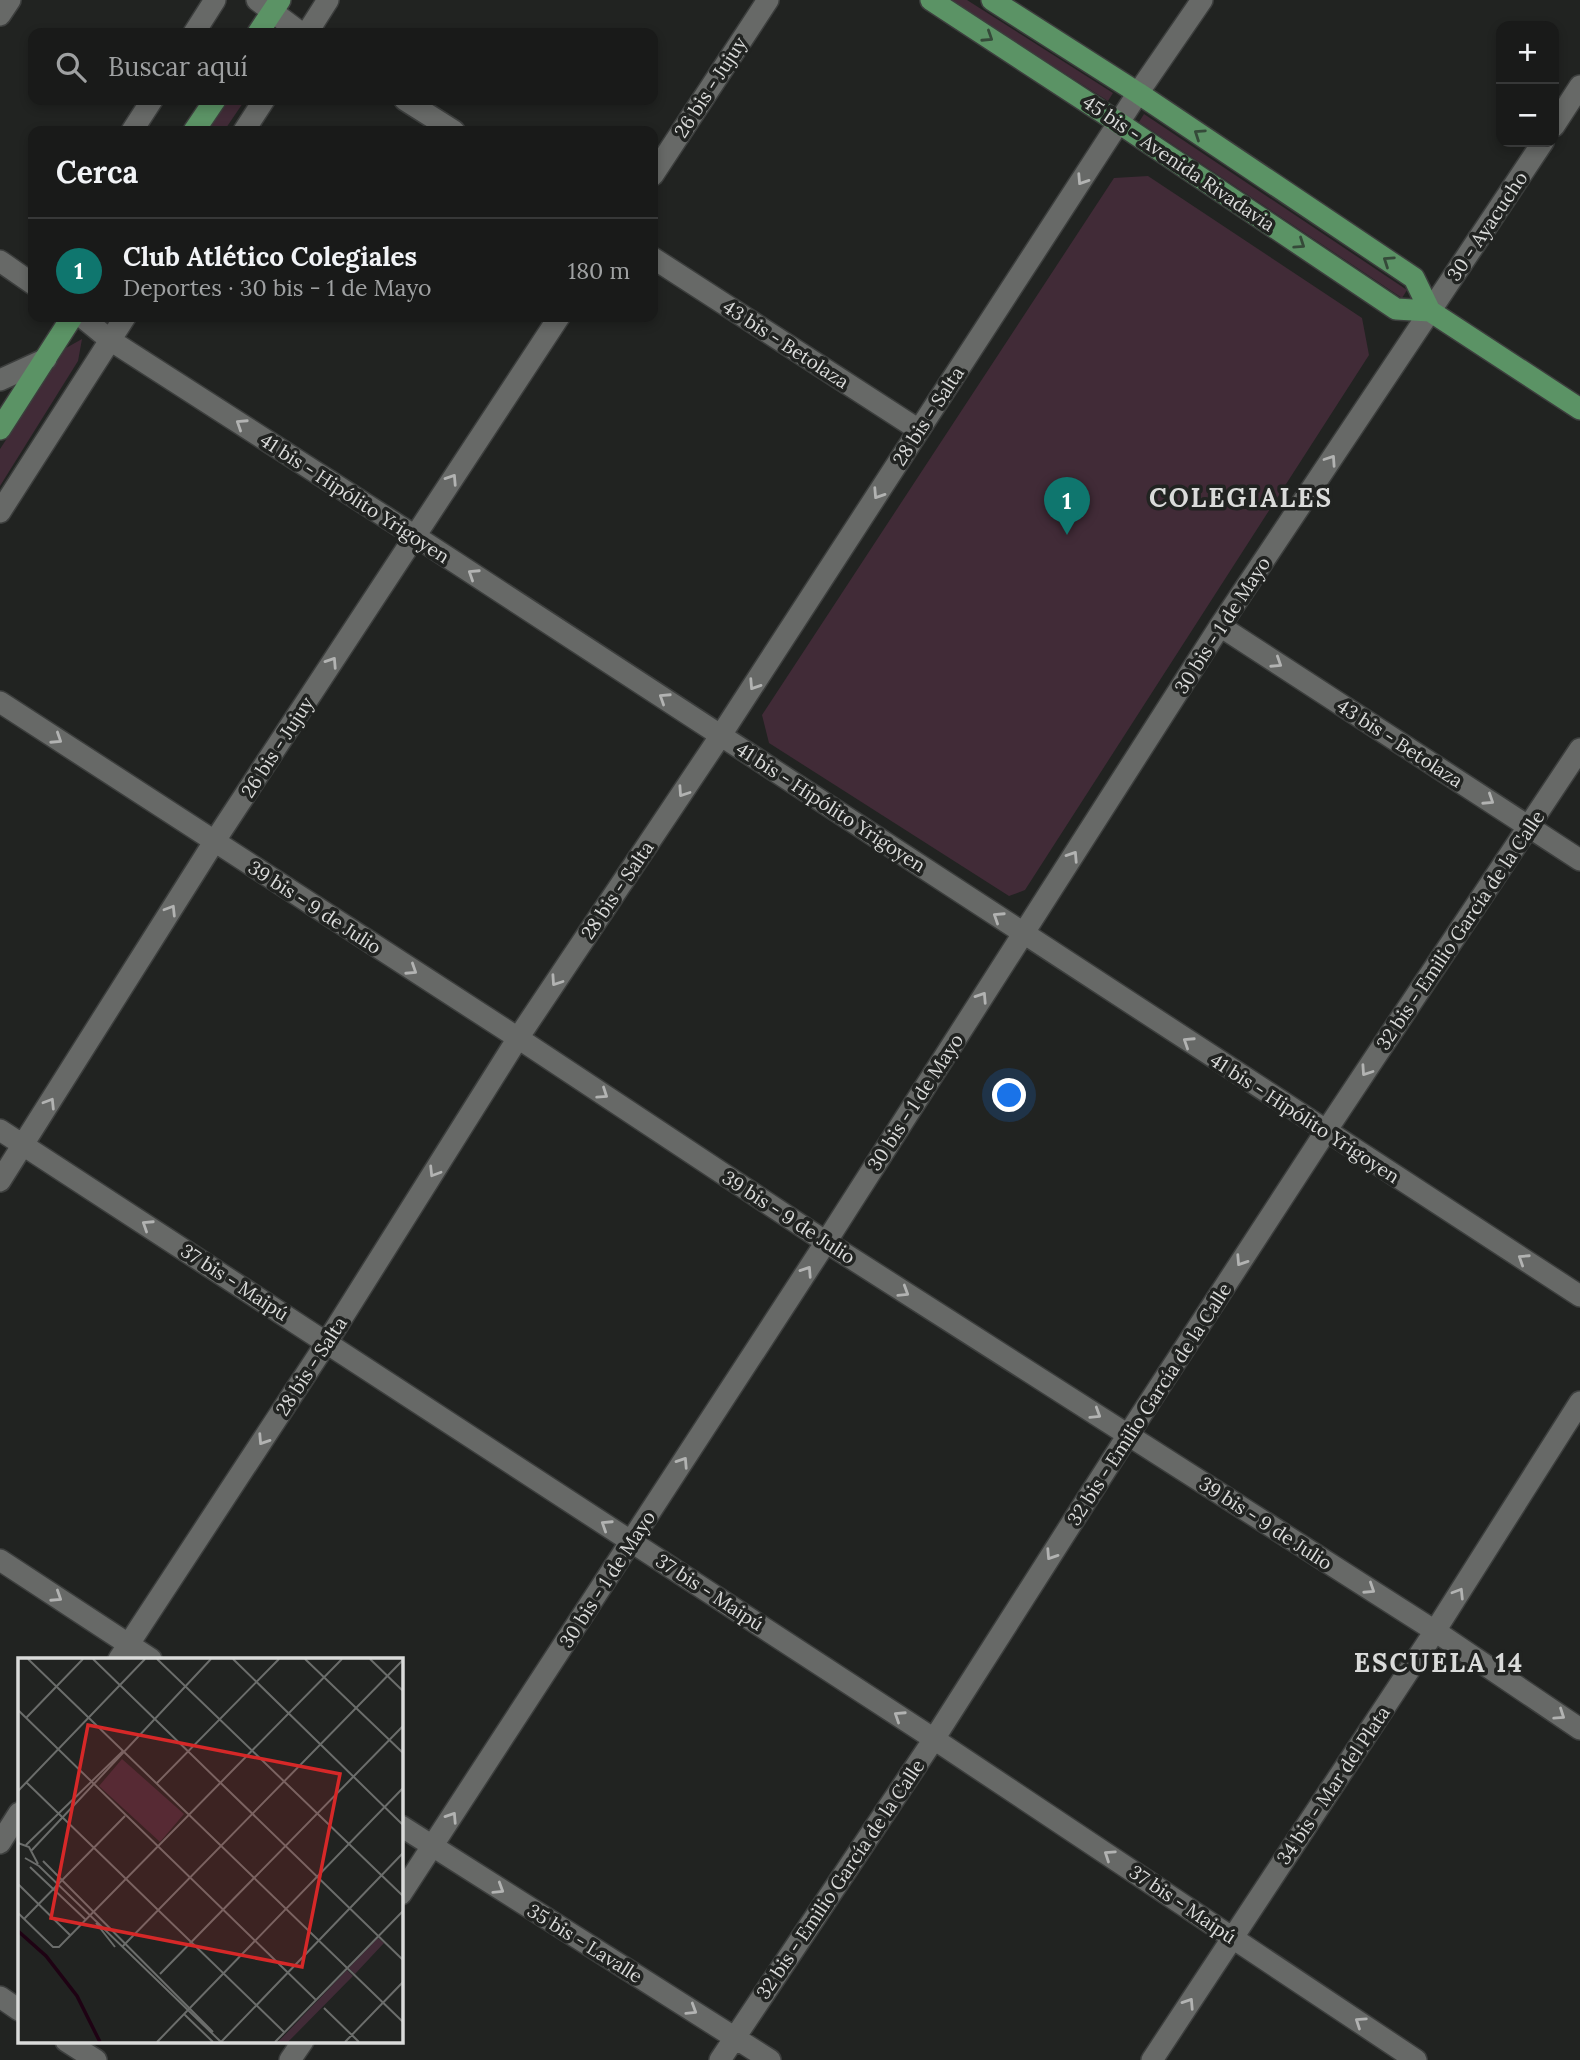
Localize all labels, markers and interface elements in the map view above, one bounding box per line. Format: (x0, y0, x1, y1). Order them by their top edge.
map controls (1496, 21, 1559, 147)
button: + (1496, 21, 1559, 84)
search box (28, 28, 658, 105)
one-way arrow (981, 29, 994, 42)
street label: 26 bis - Jujuy (669, 32, 751, 142)
icon: search (52, 48, 90, 86)
text: Buscar aquí (108, 50, 248, 83)
button: − (1496, 84, 1559, 147)
street label: 45 bis - Avenida Rivadavia (1078, 90, 1280, 236)
one-way arrow (1194, 130, 1207, 142)
text: Cerca (56, 153, 138, 191)
street label: 30 - Ayacucho (1441, 167, 1533, 285)
one-way arrow (1078, 172, 1090, 185)
one-way arrow (1293, 236, 1306, 249)
text: Club Atlético Colegiales (123, 240, 417, 273)
text: 1 (74, 256, 84, 285)
text: 180 m (568, 256, 630, 285)
one-way arrow (1383, 256, 1396, 269)
text: Deportes · 30 bis - 1 de Mayo (123, 273, 432, 302)
street label: 43 bis - Betolaza (719, 294, 854, 394)
street label: 28 bis - Salta (887, 362, 969, 470)
one-way arrow (236, 420, 249, 432)
street label: 41 bis - Hipólito Yrigoyen (256, 428, 454, 568)
one-way arrow (1323, 455, 1335, 468)
one-way arrow (444, 473, 457, 486)
pin: 1 (1044, 477, 1090, 535)
district label: COLEGIALES (1149, 481, 1333, 514)
one-way arrow (873, 486, 886, 499)
street label: 30 bis - 1 de Mayo (1169, 552, 1275, 698)
one-way arrow (468, 569, 481, 582)
one-way arrow (1270, 655, 1283, 668)
one-way arrow (324, 657, 336, 670)
one-way arrow (749, 677, 762, 690)
street label: 26 bis - Jujuy (236, 692, 318, 802)
street label: 43 bis - Betolaza (1333, 693, 1468, 793)
one-way arrow (659, 694, 672, 706)
one-way arrow (49, 731, 62, 744)
street label: 41 bis - Hipólito Yrigoyen (732, 737, 930, 877)
one-way arrow (679, 784, 691, 797)
one-way arrow (1481, 792, 1494, 804)
street label: 32 bis - Emilio García de la Calle (1371, 806, 1549, 1054)
street label: 28 bis - Salta (575, 836, 659, 944)
one-way arrow (1064, 850, 1077, 863)
street label: 39 bis - 9 de Julio (244, 855, 386, 959)
one-way arrow (163, 905, 176, 918)
one-way arrow (993, 913, 1006, 926)
one-way arrow (405, 962, 418, 975)
one-way arrow (552, 973, 564, 986)
one-way arrow (974, 992, 987, 1005)
street label: 30 bis - 1 de Mayo (862, 1029, 968, 1175)
one-way arrow (1183, 1037, 1196, 1050)
street label: 41 bis - Hipólito Yrigoyen (1206, 1048, 1404, 1188)
one-way arrow (1362, 1063, 1374, 1076)
your location (992, 1078, 1026, 1112)
one-way arrow (595, 1086, 608, 1099)
one-way arrow (42, 1098, 55, 1111)
one-way arrow (429, 1165, 442, 1178)
street label: 39 bis - 9 de Julio (718, 1165, 860, 1269)
one-way arrow (141, 1220, 154, 1233)
street label: 37 bis - Maipú (177, 1238, 293, 1326)
one-way arrow (1236, 1254, 1249, 1267)
one-way arrow (1518, 1255, 1531, 1267)
one-way arrow (799, 1266, 811, 1279)
street label: 32 bis - Emilio García de la Calle (1062, 1278, 1236, 1530)
one-way arrow (896, 1284, 909, 1297)
street label: 28 bis - Salta (270, 1312, 352, 1420)
one-way arrow (1088, 1406, 1101, 1419)
one-way arrow (258, 1432, 271, 1445)
one-way arrow (675, 1457, 687, 1470)
street label: 39 bis - 9 de Julio (1195, 1471, 1337, 1575)
street label: 30 bis - 1 de Mayo (554, 1506, 660, 1652)
one-way arrow (601, 1520, 614, 1533)
street label: 37 bis - Maipú (652, 1548, 768, 1636)
one-way arrow (1047, 1548, 1060, 1561)
one-way arrow (1362, 1581, 1375, 1594)
one-way arrow (1450, 1588, 1463, 1601)
one-way arrow (49, 1589, 62, 1602)
district label: ESCUELA 14 (1354, 1646, 1524, 1679)
inset map (18, 1658, 402, 2042)
street label: 34 bis - Mar del Plata (1271, 1701, 1395, 1869)
one-way arrow (1552, 1707, 1565, 1720)
one-way arrow (894, 1711, 907, 1724)
street label: 32 bis - Emilio García de la Calle (751, 1755, 929, 2003)
one-way arrow (444, 1811, 457, 1824)
one-way arrow (1104, 1850, 1117, 1863)
street label: 37 bis - Maipú (1125, 1859, 1241, 1949)
one-way arrow (492, 1881, 505, 1894)
street label: 35 bis - Lavalle (523, 1898, 647, 1988)
one-way arrow (1181, 1998, 1193, 2011)
one-way arrow (684, 2002, 697, 2015)
one-way arrow (1354, 2017, 1367, 2030)

